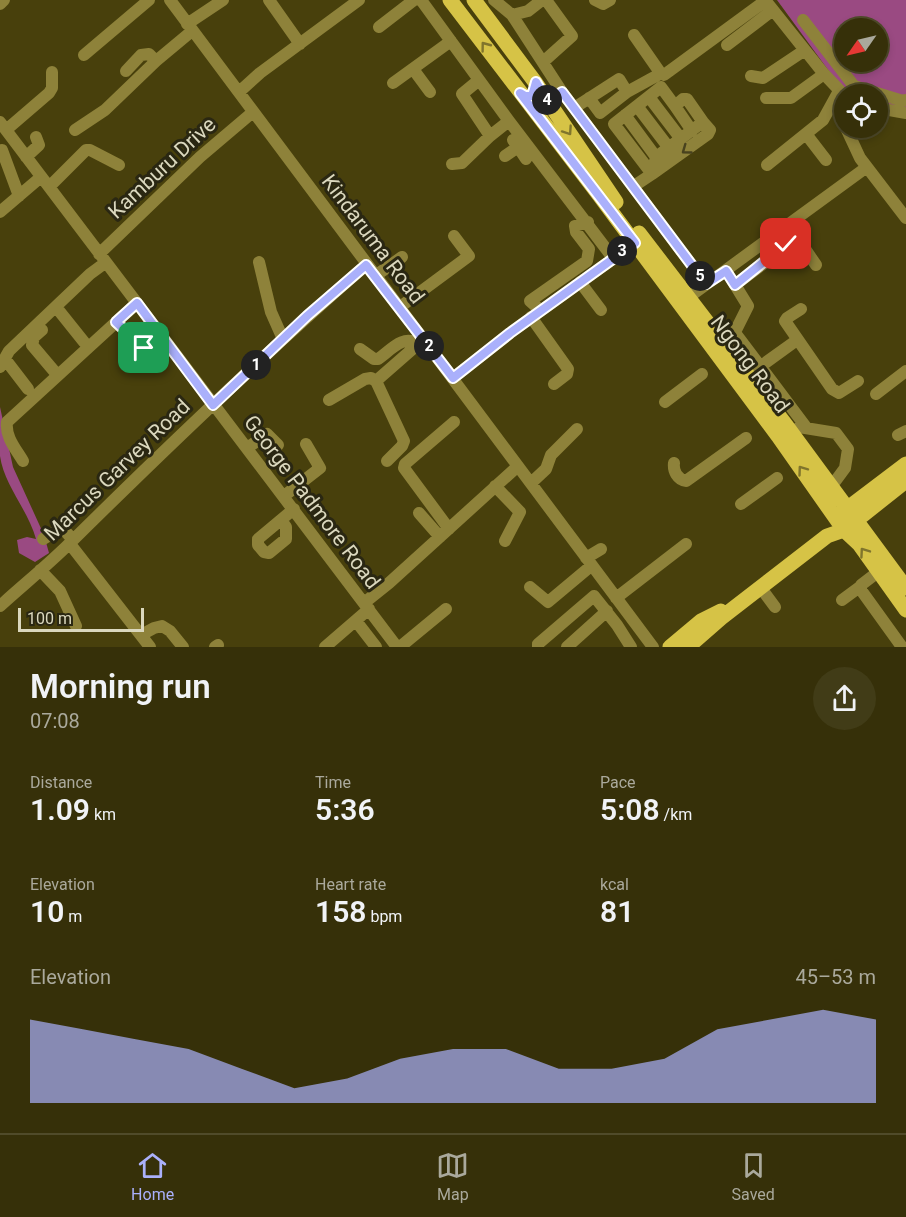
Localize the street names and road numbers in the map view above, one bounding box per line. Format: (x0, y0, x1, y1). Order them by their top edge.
street label: Kamburu Drive (104, 112, 220, 224)
street label: Kindaruma Road (317, 170, 429, 308)
street label: Ngong Road (706, 311, 794, 417)
street label: Marcus Garvey Road (39, 394, 195, 546)
street label: George Padmore Road (239, 411, 385, 593)

